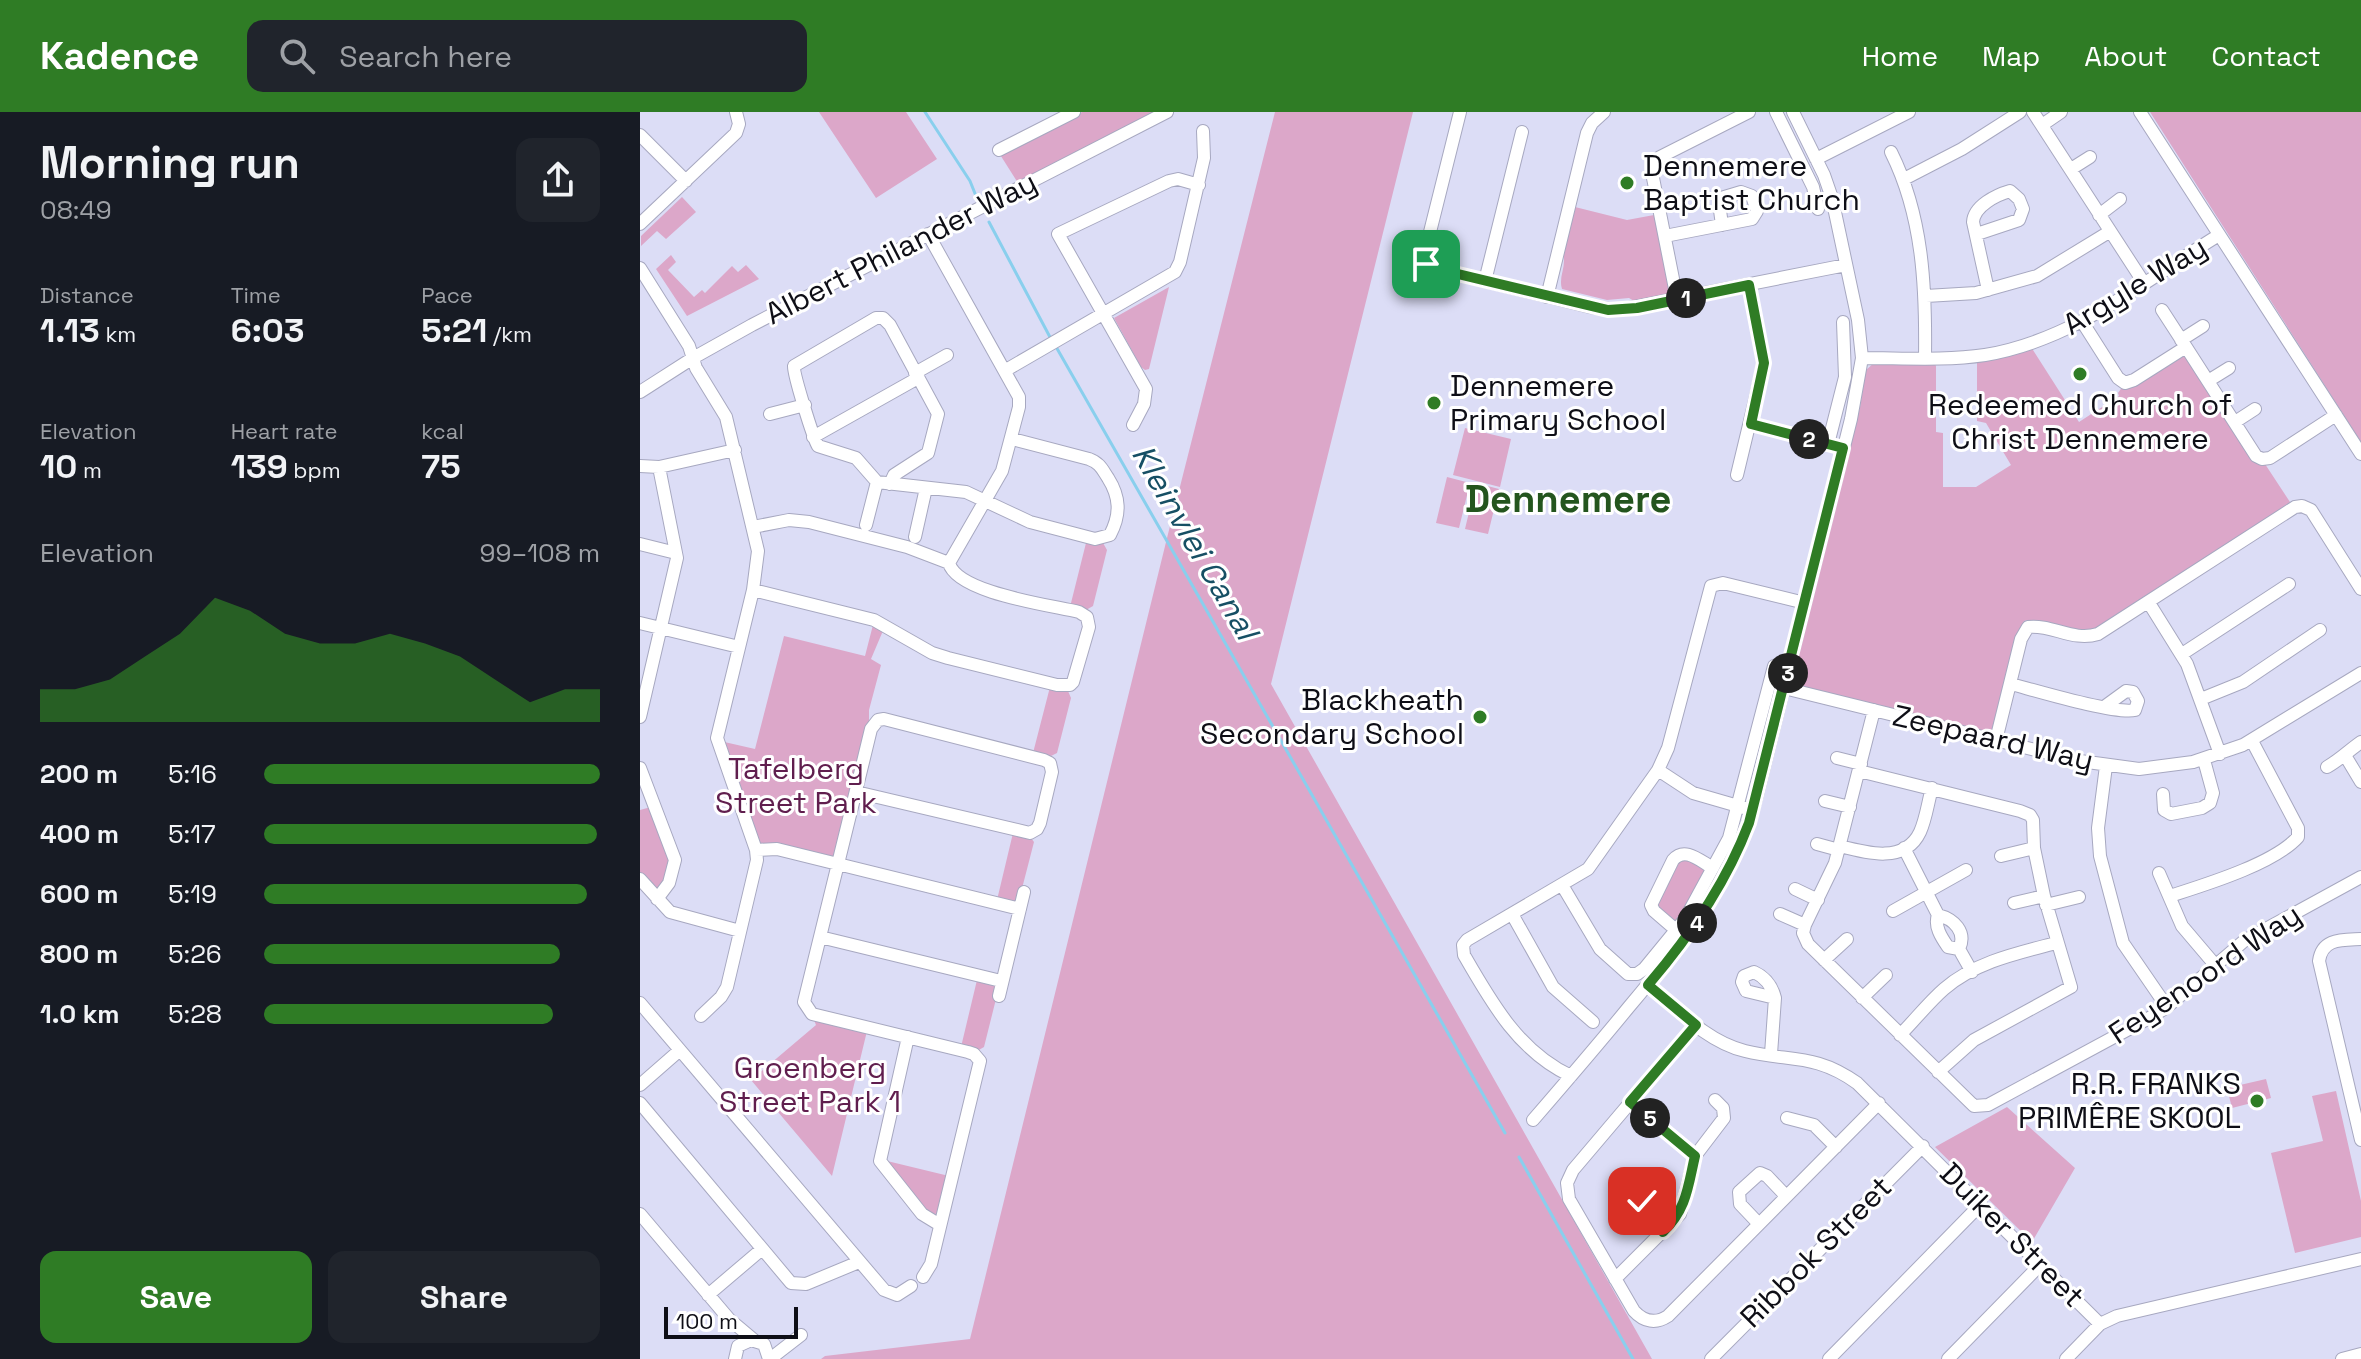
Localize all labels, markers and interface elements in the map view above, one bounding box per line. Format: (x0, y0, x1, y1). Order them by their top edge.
search box (247, 20, 807, 92)
text: Kadence (40, 32, 199, 80)
icon: search (275, 34, 319, 78)
text: Search here (339, 37, 512, 76)
text: Home (1862, 38, 1938, 74)
text: Map (1982, 38, 2040, 74)
text: About (2084, 38, 2167, 74)
text: Contact (2211, 38, 2321, 74)
text: Morning run (40, 135, 300, 191)
button: share (516, 138, 600, 222)
place label: Dennemere Baptist Church (1643, 146, 1860, 219)
street label: Albert Philander Way (758, 162, 1043, 333)
marker: Dennemere Baptist Church (1618, 174, 1636, 192)
text: 08:49 (40, 193, 112, 227)
street label: Argyle Way (2056, 227, 2214, 344)
pin (1392, 230, 1460, 298)
icon: arrive (1404, 242, 1448, 286)
pin: 1 (1666, 278, 1706, 318)
text: Distance (40, 281, 134, 309)
text: Time (231, 281, 281, 309)
text: Pace (421, 281, 473, 309)
text: 1 (1681, 284, 1691, 312)
text: 1.13 (40, 309, 100, 352)
text: 6:03 (231, 309, 305, 352)
text: 5:21 (421, 309, 487, 352)
text: km (100, 320, 136, 348)
text: /km (487, 320, 532, 348)
marker: Redeemed Church of Christ Dennemere (2071, 365, 2089, 383)
place label: Dennemere Primary School (1450, 366, 1666, 439)
place label: Redeemed Church of Christ Dennemere (1928, 385, 2232, 458)
marker: Dennemere Primary School (1425, 394, 1443, 412)
text: Elevation (40, 417, 136, 445)
text: Heart rate (231, 417, 337, 445)
text: kcal (421, 417, 464, 445)
pin: 2 (1789, 419, 1829, 459)
text: 2 (1802, 425, 1816, 453)
water label: Kleinvlei Canal (1123, 438, 1268, 649)
text: 10 (40, 445, 77, 488)
text: 139 (231, 445, 288, 488)
text: 75 (421, 445, 461, 488)
text: m (77, 456, 102, 484)
text: bpm (288, 456, 341, 484)
district label: Dennemere (1465, 475, 1671, 523)
text: Elevation (40, 536, 154, 570)
text: 99–108 m (480, 536, 600, 570)
pin: 3 (1768, 653, 1808, 693)
text: 3 (1781, 659, 1795, 687)
place label: Blackheath Secondary School (1200, 680, 1464, 753)
street label: Zeepaard Way (1889, 695, 2097, 780)
marker: Blackheath Secondary School (1471, 708, 1489, 726)
park label: Tafelberg Street Park (715, 749, 877, 822)
text: 200 m (40, 757, 118, 791)
text: 5:16 (168, 757, 217, 791)
text: 400 m (40, 817, 119, 851)
text: 5:17 (168, 817, 216, 851)
text: 600 m (40, 877, 119, 911)
text: 5:19 (168, 877, 217, 911)
street label: Feyenoord Way (2101, 895, 2309, 1052)
pin: 4 (1677, 903, 1717, 943)
text: 4 (1690, 909, 1704, 937)
text: 800 m (40, 937, 118, 971)
text: 5:26 (168, 937, 222, 971)
text: 1.0 km (40, 997, 120, 1031)
text: 5:28 (168, 997, 222, 1031)
park label: Groenberg Street Park 1 (719, 1048, 901, 1121)
place label: R.R. FRANKS PRIMÊRE SKOOL (2018, 1064, 2241, 1137)
marker: R.R. FRANKS PRIMÊRE SKOOL (2248, 1092, 2266, 1110)
pin: 5 (1630, 1098, 1670, 1138)
text: 5 (1643, 1104, 1657, 1132)
street label: Duiker Street (1932, 1154, 2093, 1315)
pin (1608, 1167, 1676, 1235)
street label: Ribbok Street (1732, 1168, 1900, 1336)
icon: check (1620, 1179, 1664, 1223)
button: Save (40, 1251, 312, 1343)
button: Share (328, 1251, 600, 1343)
scale bar (664, 1303, 798, 1339)
text: 100 m (676, 1307, 738, 1335)

